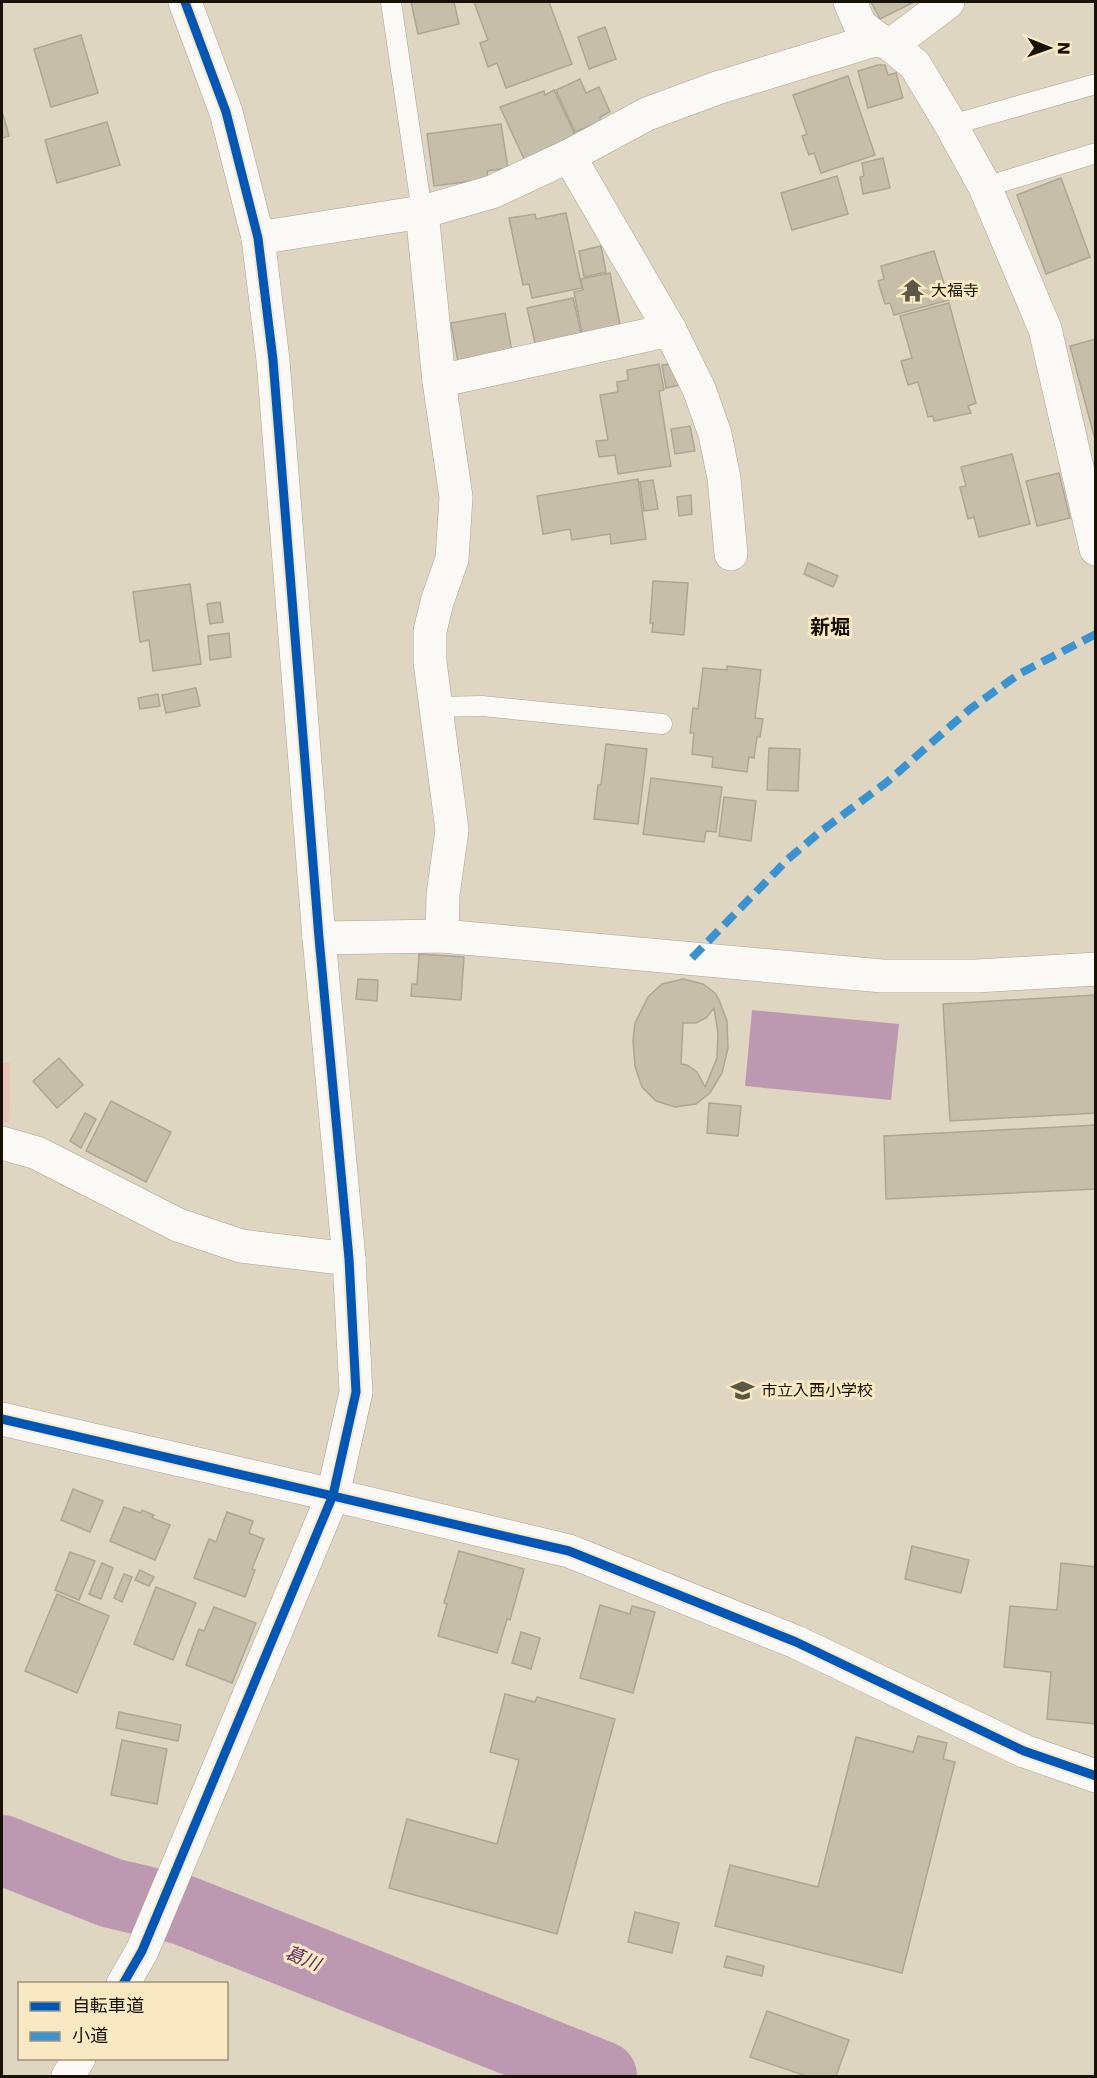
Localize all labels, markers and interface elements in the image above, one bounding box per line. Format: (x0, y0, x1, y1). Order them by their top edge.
north arrow (1019, 18, 1079, 78)
text: N (1054, 41, 1073, 55)
temple icon: 大福寺 (900, 277, 926, 303)
place label: 大福寺 (931, 281, 979, 300)
district label: 新堀 (810, 615, 850, 639)
school or university icon: 市立入西小学校 (730, 1377, 756, 1403)
place label: 市立入西小学校 (761, 1381, 873, 1400)
water label: 葛川 (282, 1942, 325, 1975)
legend (18, 1982, 228, 2060)
text: 自転車道 (72, 1995, 144, 2016)
text: 小道 (72, 2025, 108, 2046)

